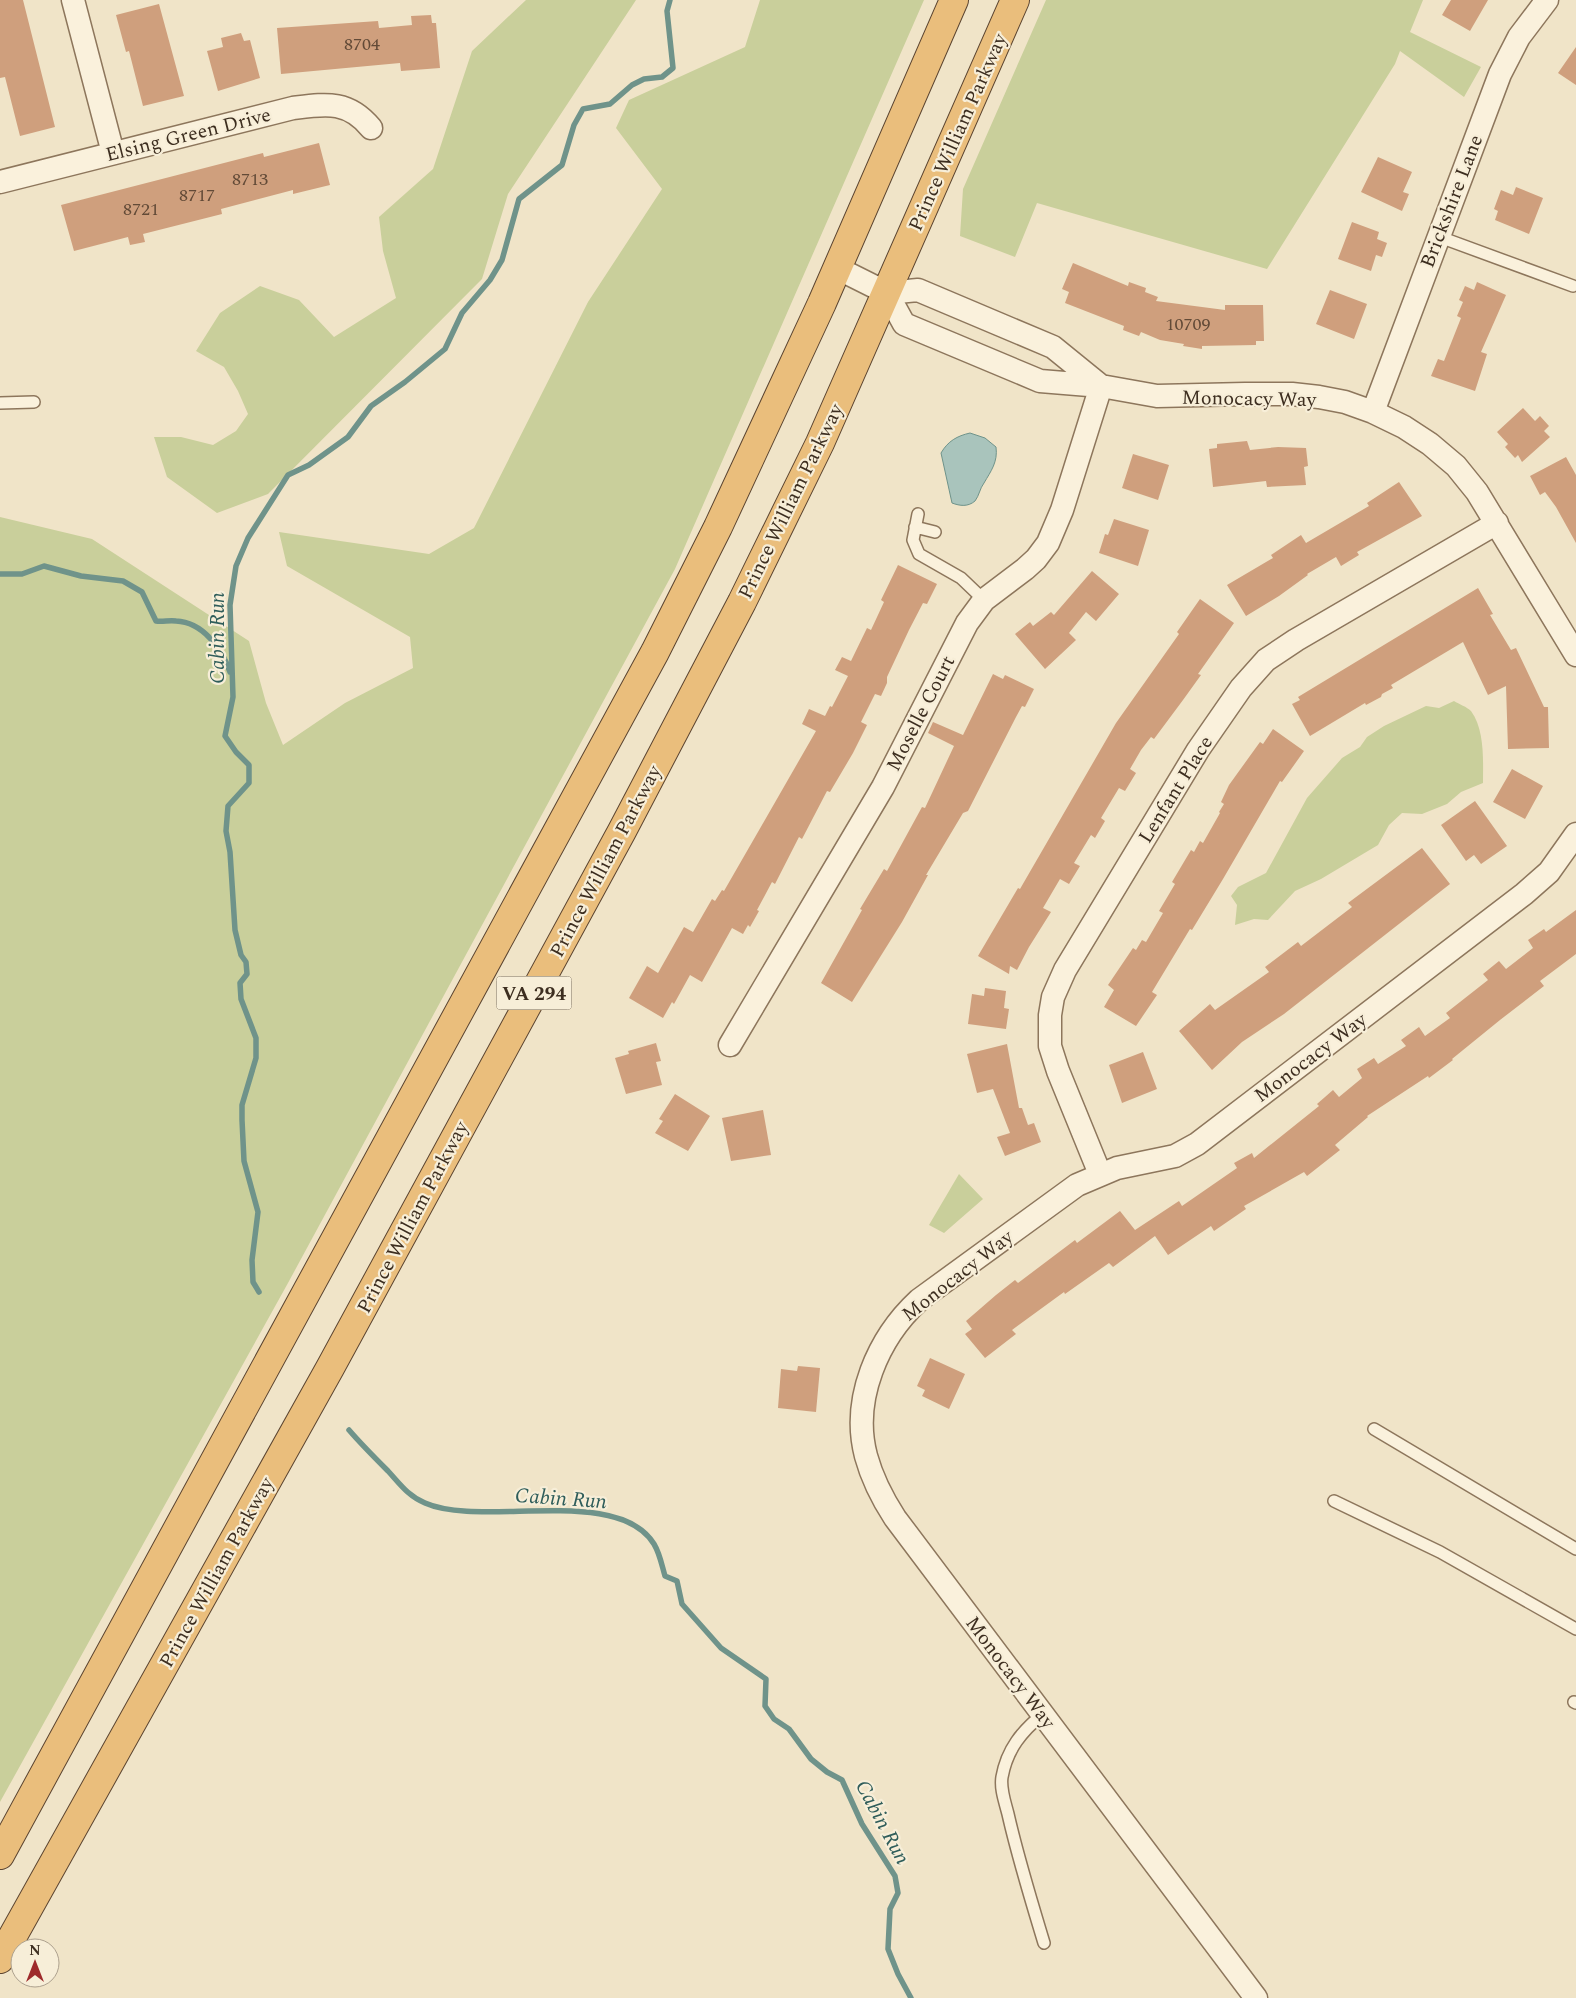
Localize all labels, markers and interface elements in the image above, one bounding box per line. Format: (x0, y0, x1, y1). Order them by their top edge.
street label: Prince William Parkway (901, 27, 1016, 236)
house number: 8704 (344, 31, 380, 58)
street label: Elsing Green Drive (102, 100, 274, 170)
street label: Brickshire Lane (1413, 130, 1491, 272)
house number: 8713 (232, 166, 268, 193)
house number: 8717 (179, 182, 215, 209)
house number: 8721 (123, 196, 159, 223)
house number: 10709 (1166, 311, 1211, 338)
street label: Monocacy Way (1181, 383, 1318, 415)
street label: Prince William Parkway (731, 397, 852, 604)
water label: Cabin Run (202, 592, 234, 684)
street label: Moselle Court (879, 650, 963, 777)
street label: Lenfant Place (1131, 730, 1221, 849)
street label: Prince William Parkway (542, 759, 670, 963)
road number: VA 294 (496, 976, 572, 1010)
street label: Monocacy Way (1248, 1004, 1374, 1110)
street label: Prince William Parkway (349, 1115, 477, 1319)
street label: Monocacy Way (895, 1222, 1021, 1329)
street label: Prince William Parkway (152, 1470, 283, 1673)
water label: Cabin Run (514, 1480, 608, 1518)
street label: Monocacy Way (958, 1610, 1064, 1736)
water label: Cabin Run (846, 1774, 918, 1871)
north arrow (10, 1938, 60, 1988)
text: N (29, 1940, 41, 1961)

